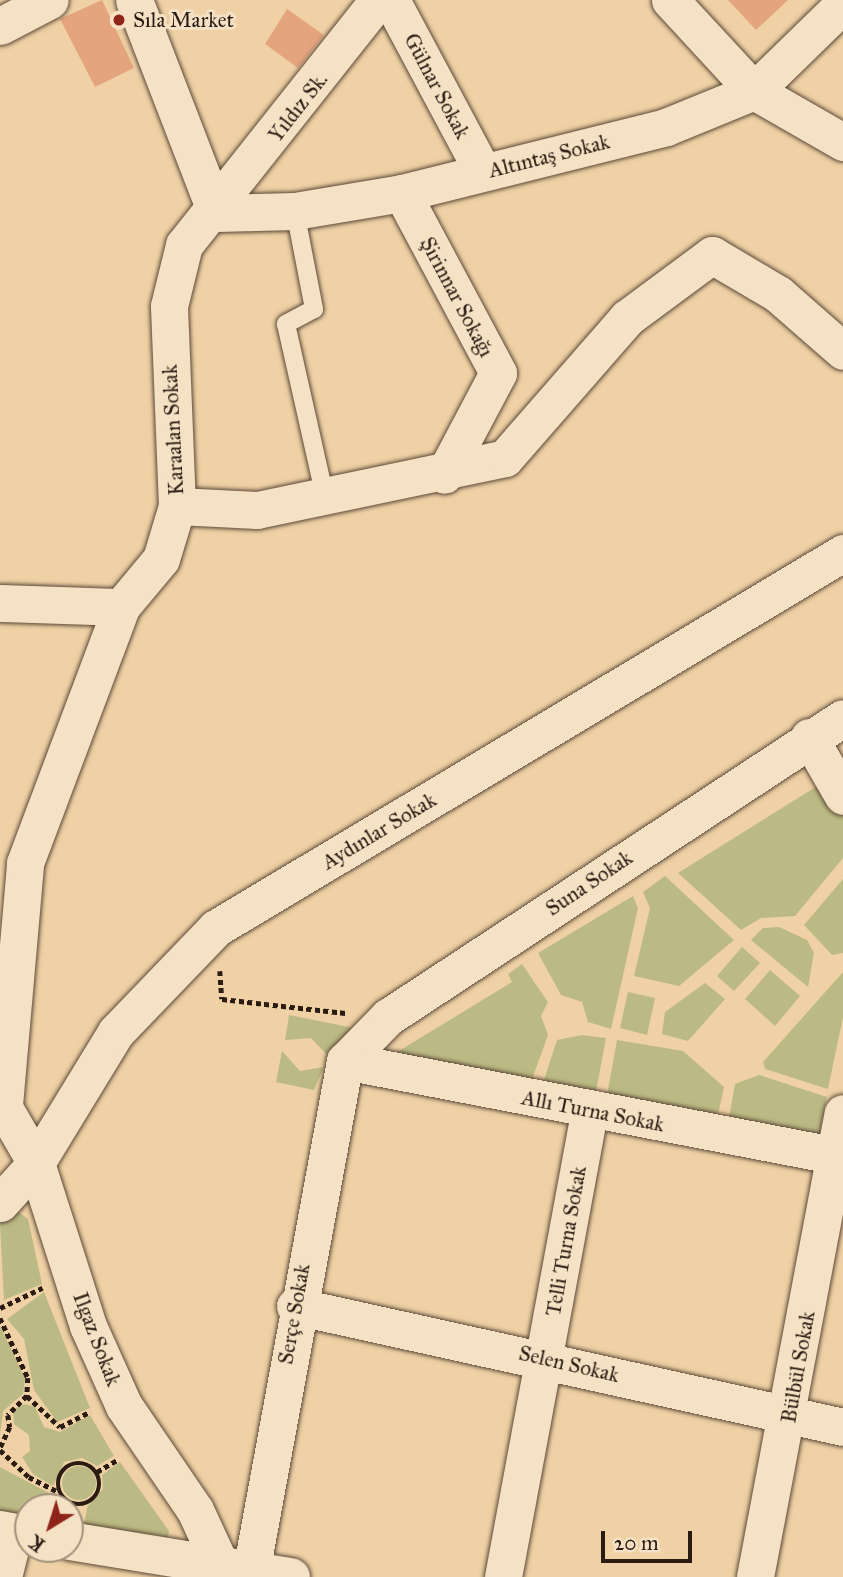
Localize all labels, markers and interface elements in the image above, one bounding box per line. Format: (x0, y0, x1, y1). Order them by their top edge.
place label: Sıla Market (133, 7, 234, 33)
marker: Sıla Market (111, 12, 127, 28)
street label: Gülnar Sokak (399, 29, 475, 143)
street label: Yıldız Sk. (263, 67, 333, 147)
street label: Altıntaş Sokak (486, 129, 612, 183)
street label: Şirinnar Sokağı (415, 233, 499, 361)
street label: Karaalan Sokak (157, 364, 189, 496)
street label: Aydınlar Sokak (317, 787, 441, 875)
street label: Suna Sokak (541, 845, 637, 921)
street label: Allı Turna Sokak (520, 1085, 666, 1137)
street label: Telli Turna Sokak (540, 1164, 592, 1318)
street label: Serçe Sokak (273, 1262, 315, 1366)
street label: Ilgaz Sokak (68, 1288, 126, 1390)
street label: Bülbül Sokak (776, 1309, 820, 1425)
street label: Selen Sokak (516, 1340, 622, 1388)
north arrow (14, 1493, 84, 1563)
scale bar (605, 1518, 696, 1562)
text: K (25, 1530, 49, 1557)
text: 20 m (614, 1530, 659, 1556)

